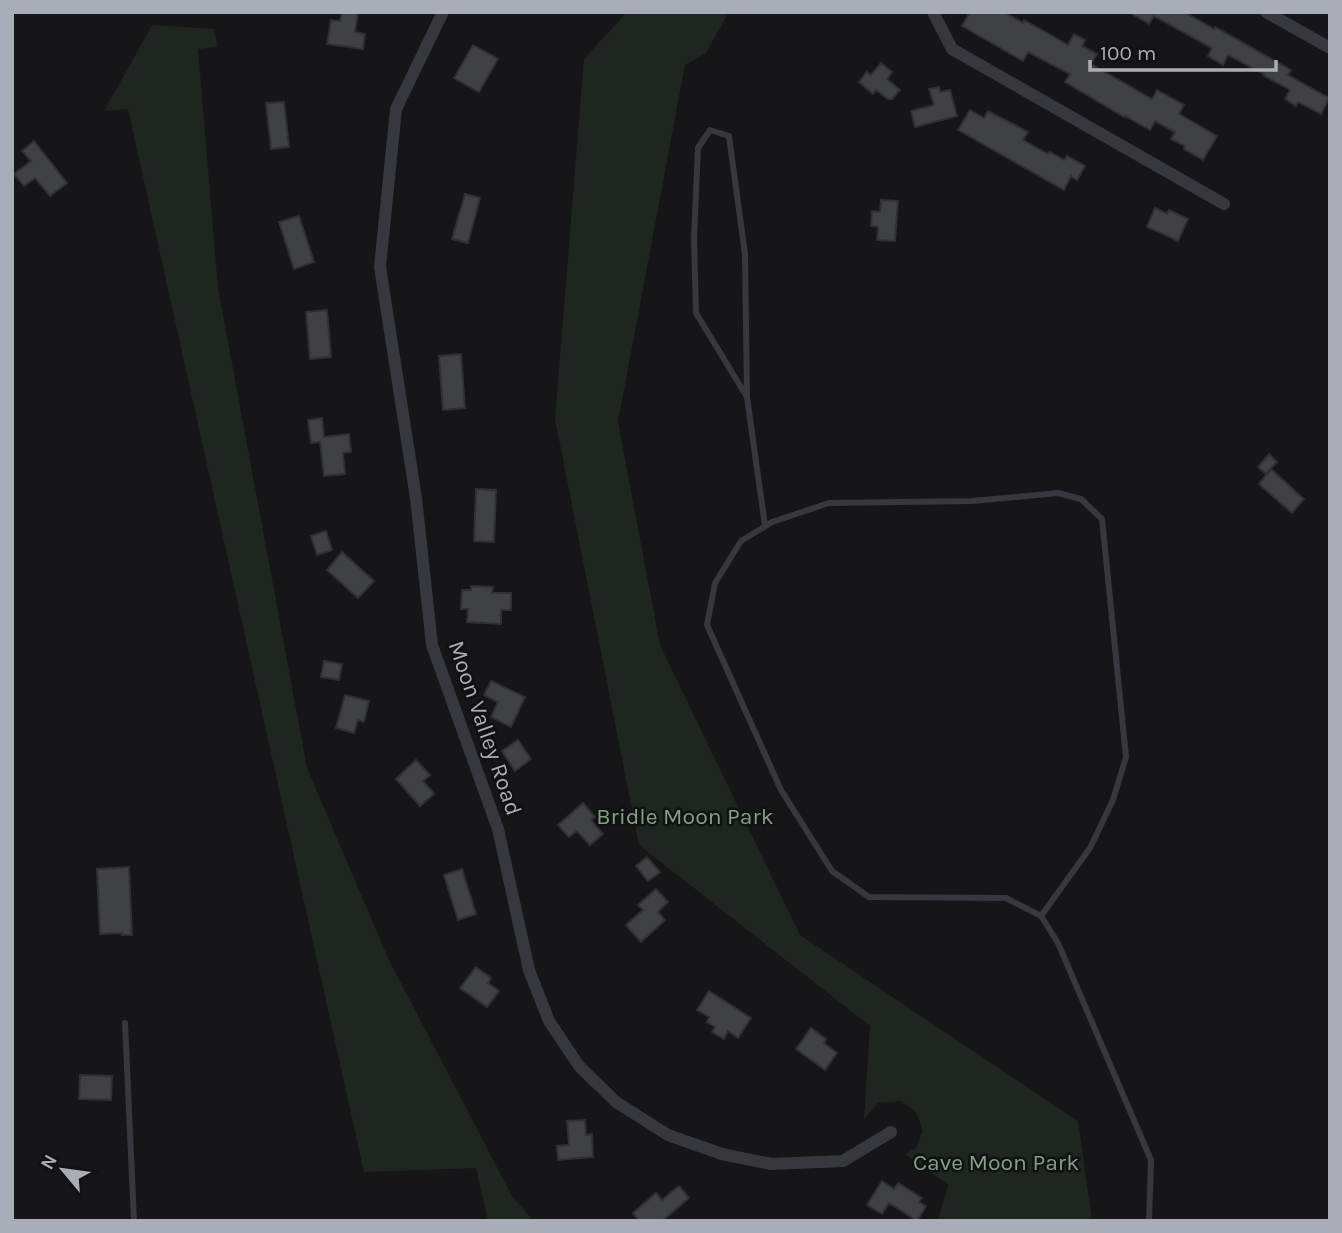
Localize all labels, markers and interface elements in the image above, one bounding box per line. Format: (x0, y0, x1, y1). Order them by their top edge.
scale bar (1090, 28, 1276, 72)
text: 100 m (1100, 41, 1157, 65)
street label: Moon Valley Road (443, 637, 527, 819)
park label: Bridle Moon Park (596, 803, 774, 830)
north arrow (28, 1135, 98, 1205)
park label: Cave Moon Park (913, 1149, 1079, 1176)
text: N (36, 1151, 62, 1174)

